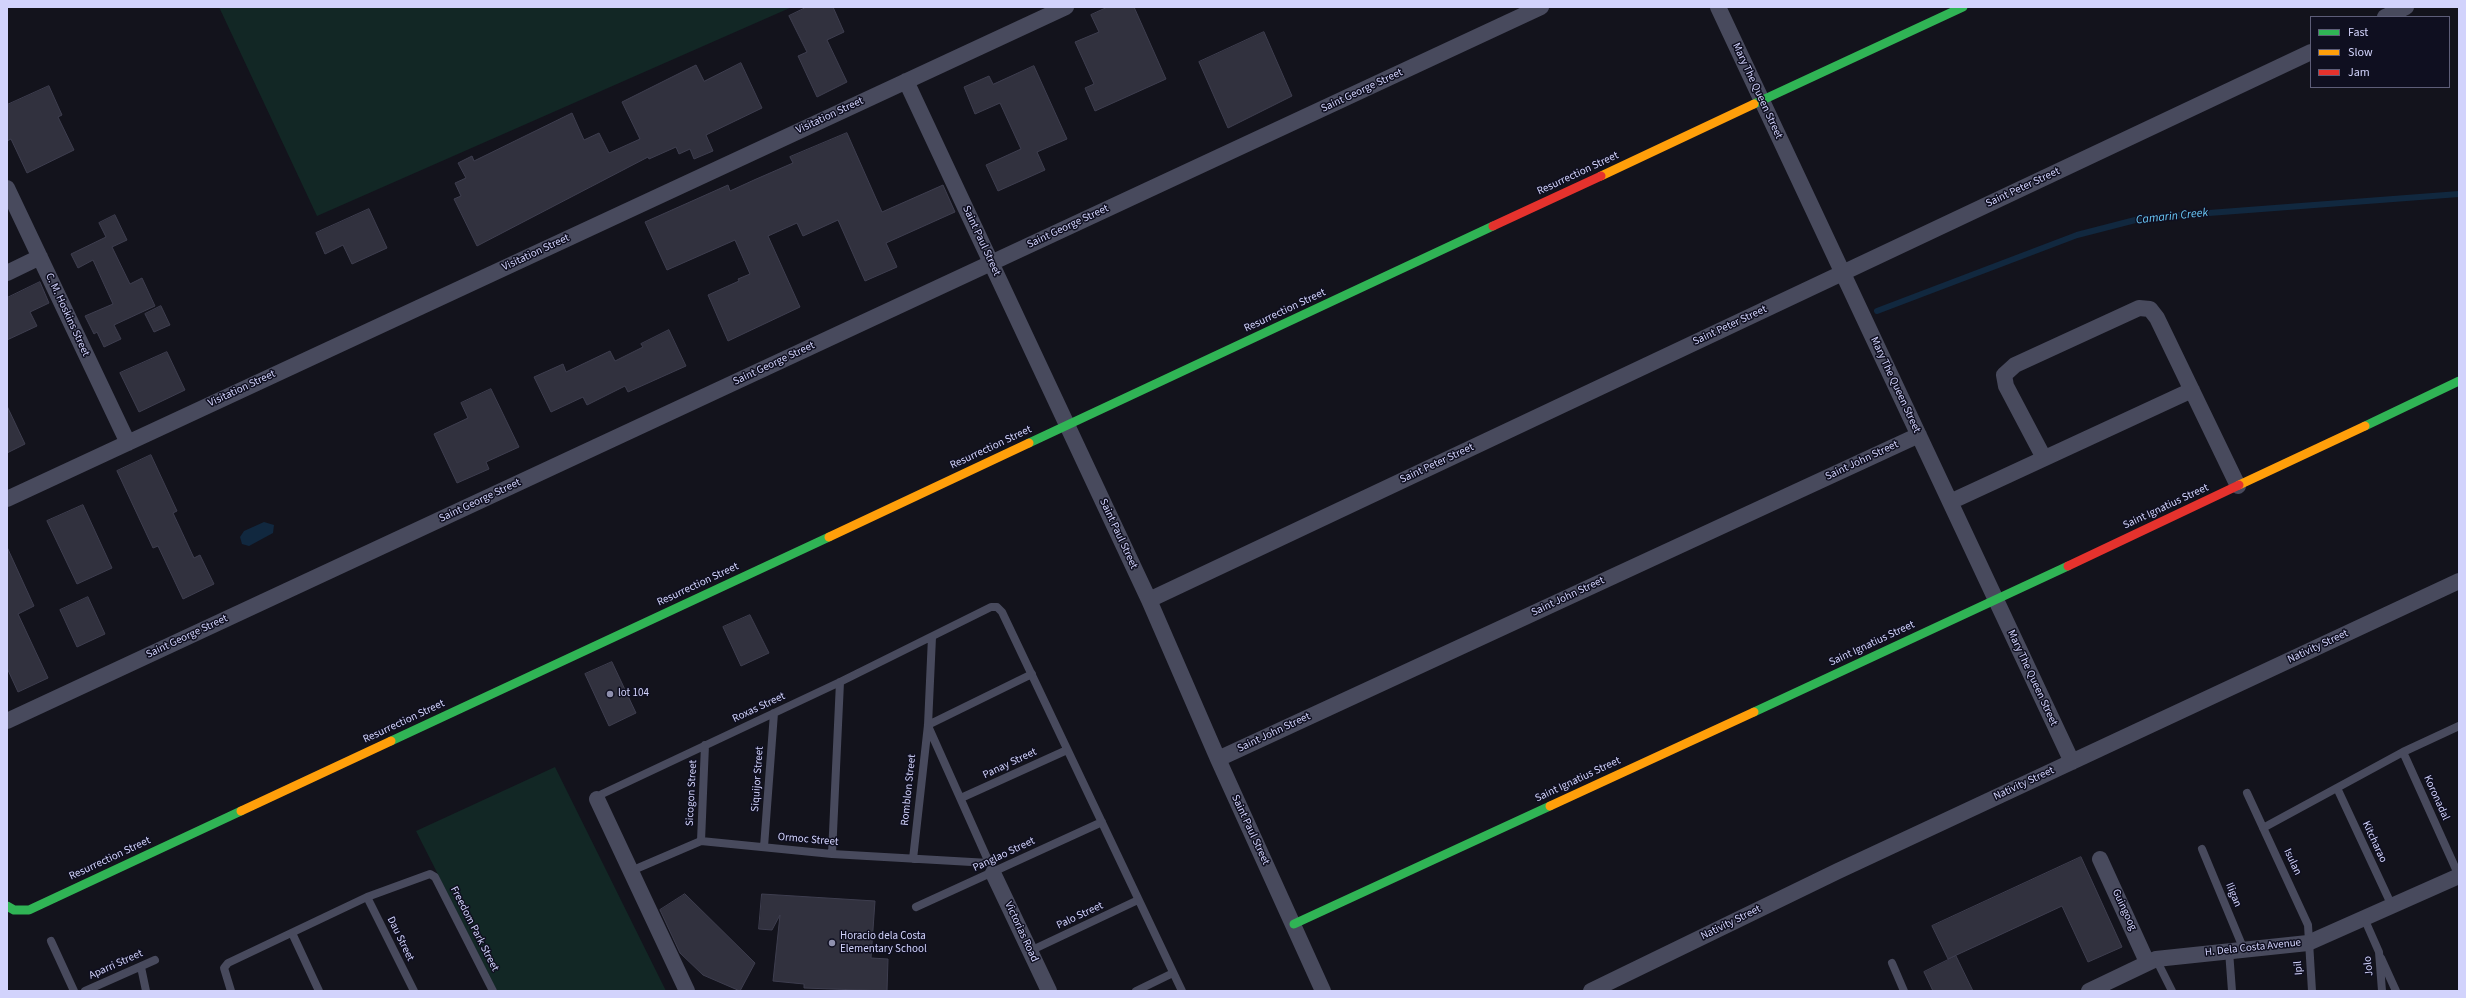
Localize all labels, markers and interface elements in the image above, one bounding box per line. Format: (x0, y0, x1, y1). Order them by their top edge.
legend (2310, 16, 2450, 88)
text: Fast (2348, 24, 2368, 41)
street label: Mary The Queen Street (1729, 41, 1785, 141)
text: Slow (2348, 44, 2373, 61)
text: Jam (2348, 64, 2370, 81)
street label: Saint George Street (1319, 66, 1405, 116)
street label: Visitation Street (794, 95, 866, 137)
street label: Resurrection Street (1535, 149, 1621, 199)
street label: Saint Peter Street (1984, 165, 2062, 211)
street label: Saint George Street (1025, 202, 1111, 252)
street label: Saint Paul Street (959, 204, 1003, 278)
water label: Camarin Creek (2135, 206, 2209, 228)
street label: Visitation Street (500, 232, 572, 274)
street label: C. M. Hoskins Street (42, 271, 92, 359)
street label: Resurrection Street (1242, 286, 1328, 336)
street label: Saint Peter Street (1691, 303, 1769, 349)
street label: Mary The Queen Street (1867, 335, 1923, 435)
street label: Saint George Street (731, 339, 817, 389)
street label: Visitation Street (206, 368, 278, 410)
street label: Resurrection Street (948, 423, 1034, 473)
street label: Saint John Street (1823, 438, 1901, 484)
street label: Saint Peter Street (1398, 441, 1476, 487)
street label: Saint George Street (437, 476, 523, 526)
street label: Saint Ignatius Street (2121, 481, 2211, 533)
street label: Saint Paul Street (1096, 497, 1140, 571)
street label: Resurrection Street (655, 560, 741, 610)
street label: Saint John Street (1529, 574, 1607, 620)
street label: Saint George Street (144, 612, 230, 662)
street label: Saint Ignatius Street (1827, 618, 1917, 670)
street label: Nativity Street (2286, 627, 2350, 667)
street label: Mary The Queen Street (2004, 628, 2060, 728)
place label: lot 104 (618, 687, 649, 701)
marker: lot 104 (605, 689, 615, 699)
street label: Roxas Street (731, 690, 787, 726)
street label: Resurrection Street (361, 697, 447, 747)
street label: Saint John Street (1235, 710, 1313, 756)
street label: Siquijor Street (749, 746, 767, 812)
street label: Panay Street (981, 746, 1039, 782)
street label: Romblon Street (899, 754, 919, 826)
street label: Saint Ignatius Street (1533, 754, 1623, 806)
street label: Sicogon Street (684, 759, 700, 827)
street label: Nativity Street (1992, 764, 2056, 804)
street label: Koronadal (2420, 773, 2452, 823)
street label: Saint Paul Street (1228, 793, 1272, 867)
street label: Kitcharao (2359, 819, 2389, 865)
street label: Ormoc Street (777, 831, 839, 849)
street label: Resurrection Street (67, 834, 153, 884)
street label: Panglao Street (971, 835, 1037, 875)
street label: Isulan (2280, 847, 2304, 877)
street label: Iligan (2222, 881, 2244, 909)
street label: Freedom Park Street (447, 884, 501, 974)
street label: Guingoog (2109, 887, 2139, 933)
street label: Palo Street (1055, 899, 1105, 933)
street label: Victorias Road (1001, 900, 1041, 964)
street label: Nativity Street (1699, 903, 1763, 943)
street label: Dau Street (384, 915, 416, 963)
place label: Horacio dela Costa Elementary School (840, 930, 927, 956)
street label: H. Dela Costa Avenue (2204, 936, 2302, 960)
marker: Horacio dela Costa Elementary School (827, 938, 837, 948)
street label: Aparri Street (87, 947, 145, 983)
street label: Jolo (2361, 955, 2377, 977)
street label: Ipil (2292, 960, 2306, 976)

